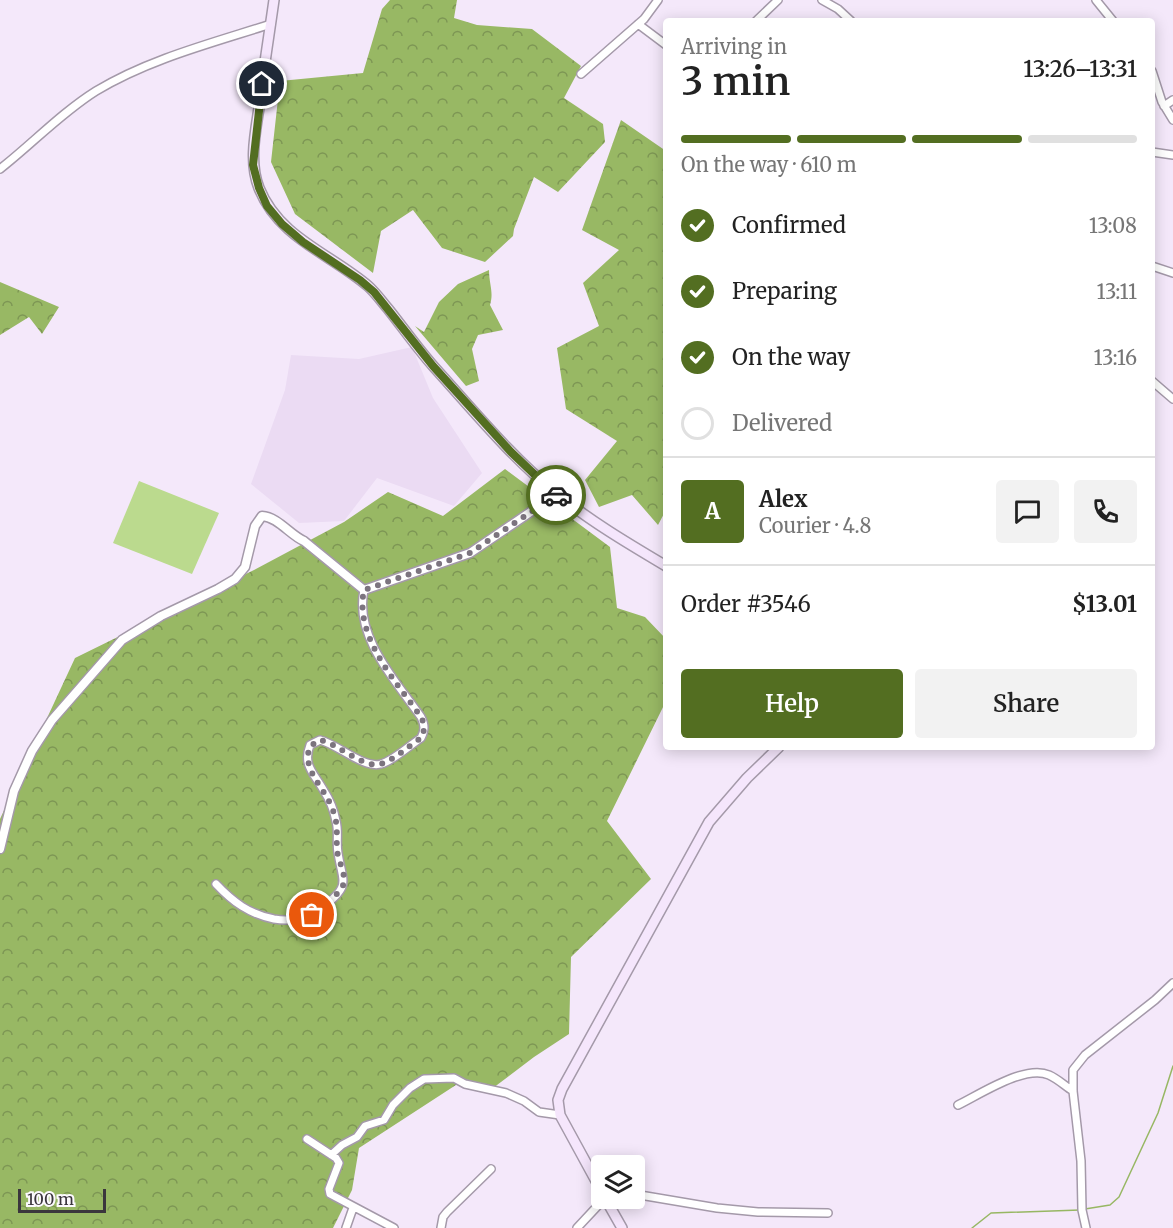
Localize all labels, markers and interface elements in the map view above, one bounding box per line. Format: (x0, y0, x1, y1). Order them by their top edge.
text: Arriving in (681, 34, 787, 59)
text: 13:26–13:31 (1023, 55, 1137, 83)
text: 3 min (681, 57, 790, 106)
pin (236, 58, 287, 109)
icon: home (245, 67, 278, 100)
text: On the way · 610 m (681, 152, 857, 177)
icon: check (681, 209, 714, 242)
text: Confirmed (732, 211, 846, 239)
text: 13:08 (1089, 213, 1137, 238)
icon: check (681, 275, 714, 308)
text: Preparing (732, 277, 837, 305)
text: 13:11 (1096, 279, 1137, 304)
icon: check (681, 341, 714, 374)
text: On the way (732, 343, 850, 371)
text: 13:16 (1094, 345, 1137, 370)
text: Delivered (732, 409, 832, 437)
courier (526, 465, 586, 525)
icon: car (540, 479, 573, 512)
button: chat (996, 480, 1059, 543)
button: phone (1074, 480, 1137, 543)
text: Alex (759, 485, 808, 513)
text: A (705, 497, 720, 525)
text: Courier · 4.8 (759, 513, 871, 538)
text: Order #3546 (681, 590, 811, 618)
text: $13.01 (1072, 590, 1137, 618)
button: Help (681, 669, 903, 738)
button: Share (915, 669, 1137, 738)
pin (286, 889, 337, 940)
icon: bag (295, 898, 328, 931)
map controls (591, 1155, 645, 1209)
button: layers (591, 1155, 645, 1209)
scale bar (18, 1186, 106, 1214)
text: 100 m (27, 1189, 74, 1209)

